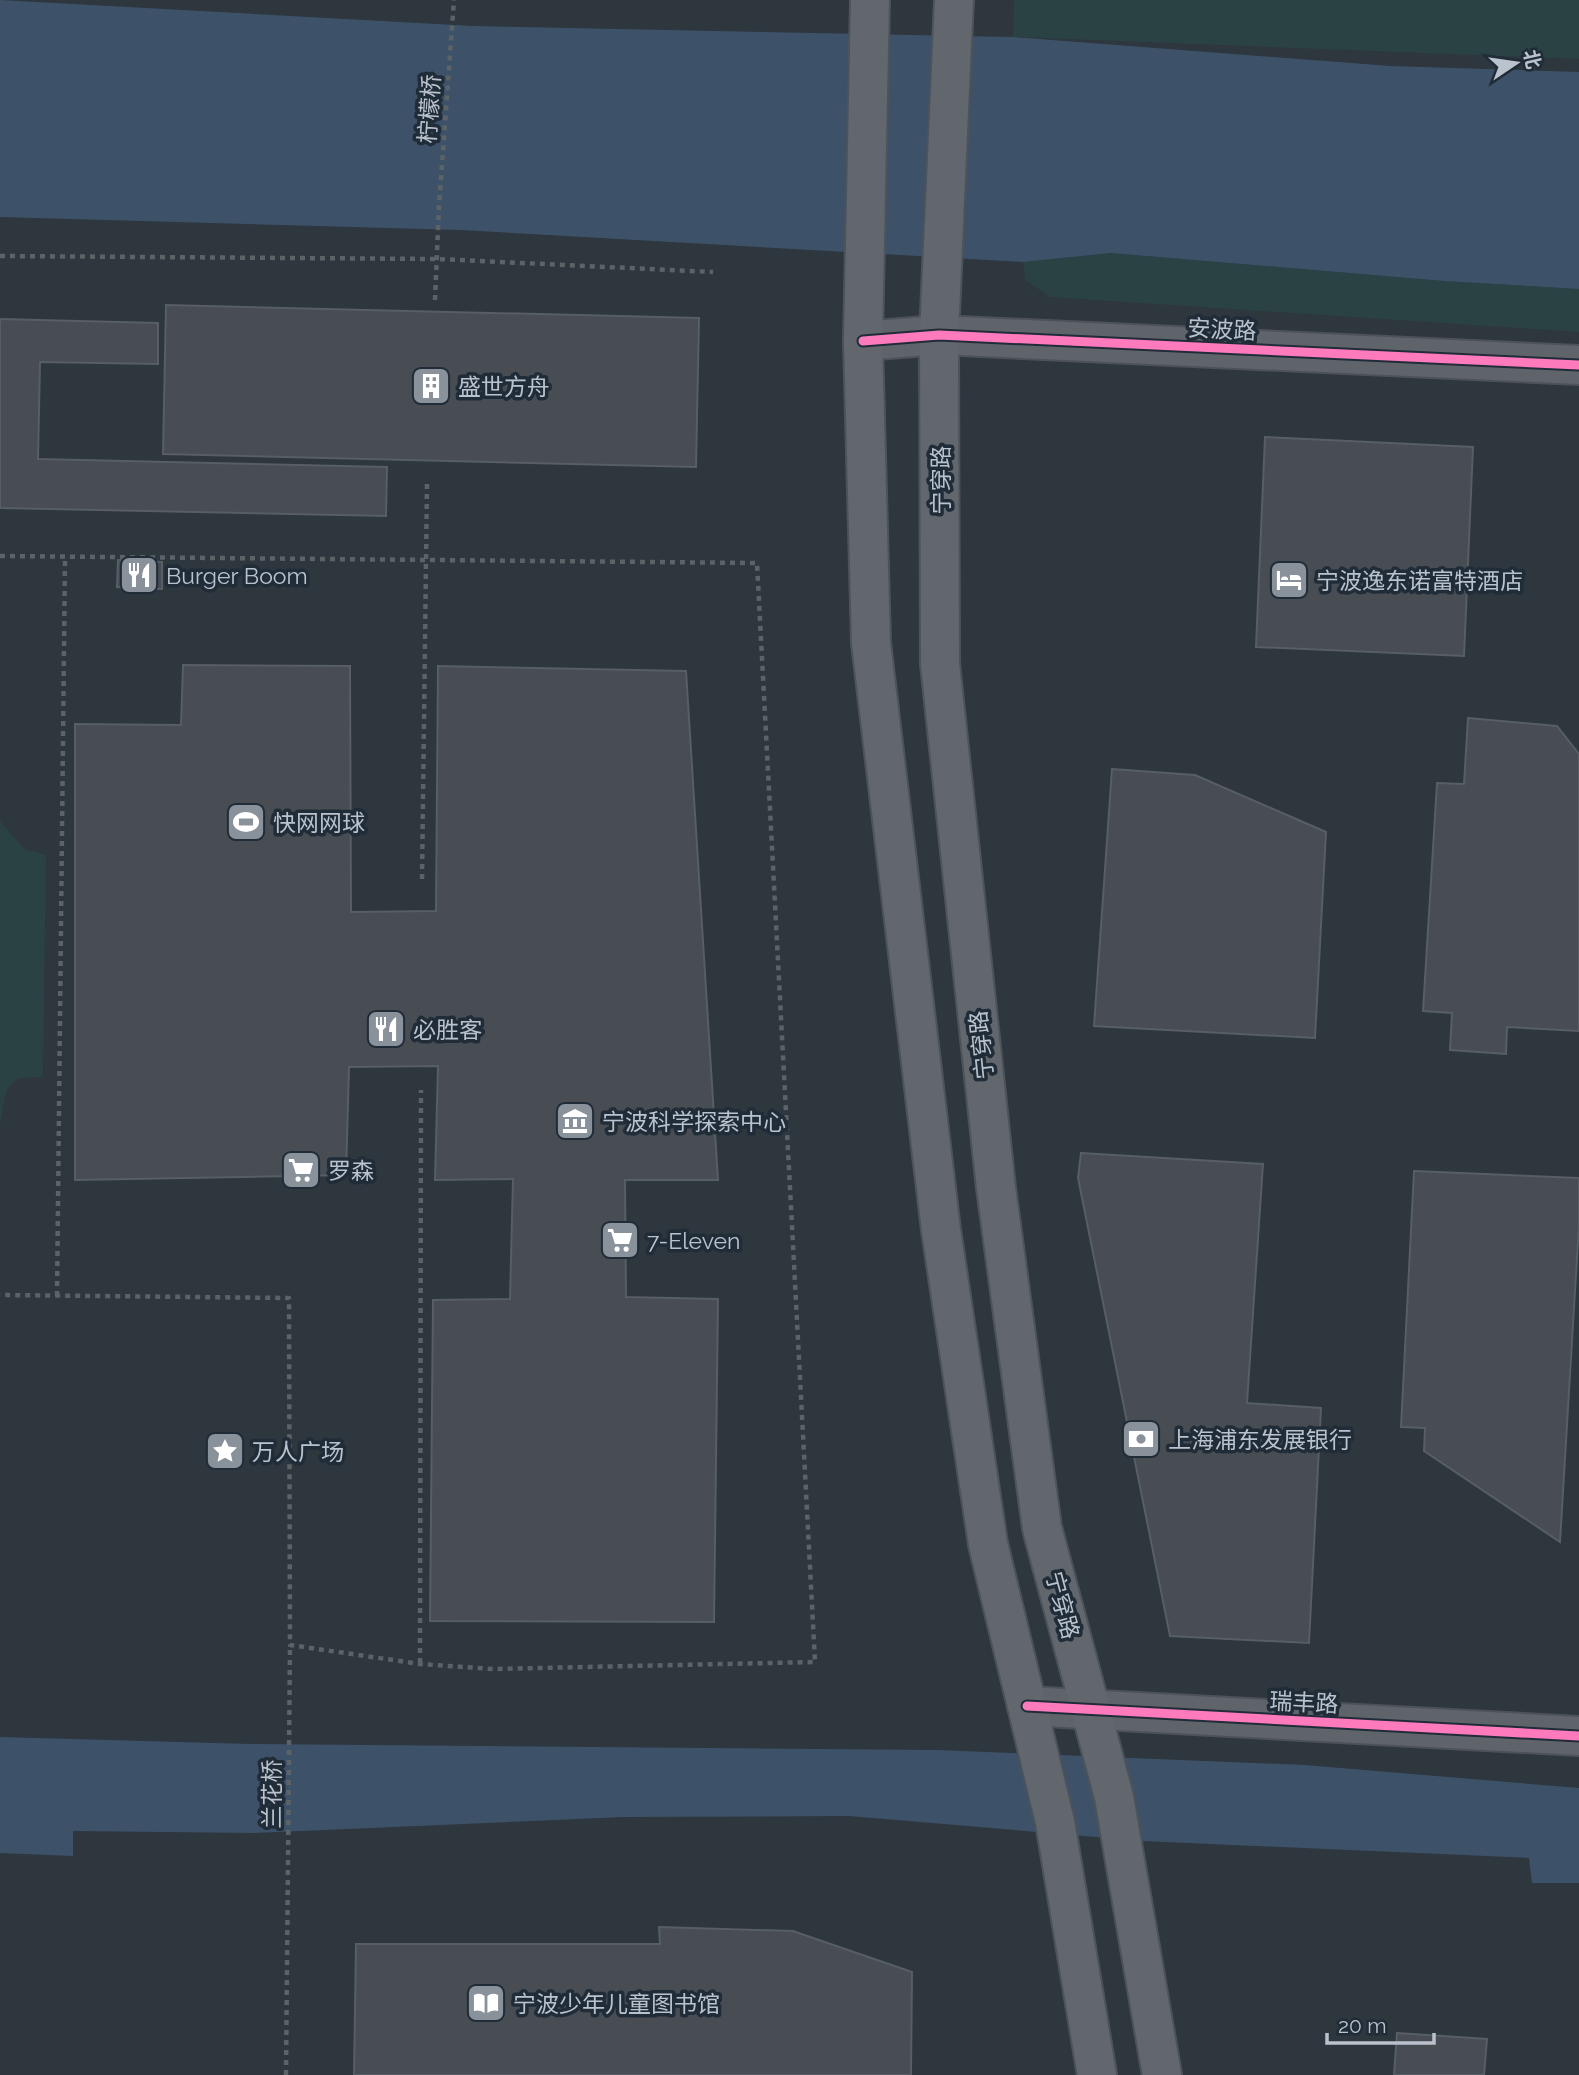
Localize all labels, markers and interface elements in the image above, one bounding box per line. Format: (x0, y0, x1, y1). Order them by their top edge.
north arrow (1481, 28, 1551, 98)
text: 北 (1520, 47, 1545, 71)
street label: 柠檬桥 (413, 74, 445, 144)
street label: 安波路 (1187, 314, 1257, 344)
building icon: 盛世方舟 (410, 365, 452, 407)
place label: 盛世方舟 (458, 373, 550, 400)
street label: 宁穿路 (927, 446, 954, 515)
restaurant icon: Burger Boom (118, 554, 160, 596)
hotel icon: 宁波逸东诺富特酒店 (1268, 559, 1310, 601)
place label: Burger Boom (166, 562, 308, 589)
place label: 宁波逸东诺富特酒店 (1316, 567, 1523, 594)
sports icon: 快网网球 (225, 801, 267, 843)
place label: 快网网球 (273, 809, 365, 836)
restaurant icon: 必胜客 (365, 1008, 407, 1050)
street label: 宁穿路 (964, 1009, 998, 1081)
place label: 必胜客 (413, 1016, 482, 1043)
museum icon: 宁波科学探索中心 (554, 1100, 596, 1142)
place label: 宁波科学探索中心 (602, 1108, 786, 1135)
supermarket icon: 罗森 (280, 1149, 322, 1191)
place label: 罗森 (328, 1157, 374, 1184)
supermarket icon: 7-Eleven (599, 1219, 641, 1261)
place label: 7-Eleven (647, 1227, 741, 1254)
bank icon: 上海浦东发展银行 (1120, 1418, 1162, 1460)
place label: 上海浦东发展银行 (1168, 1426, 1352, 1453)
place icon: 万人广场 (204, 1430, 246, 1472)
place label: 万人广场 (252, 1438, 344, 1465)
street label: 宁穿路 (1041, 1568, 1085, 1642)
street label: 瑞丰路 (1269, 1687, 1339, 1717)
street label: 兰花桥 (258, 1760, 285, 1829)
library icon: 宁波少年儿童图书馆 (465, 1982, 507, 2024)
place label: 宁波少年儿童图书馆 (513, 1990, 720, 2017)
scale bar (1327, 2002, 1434, 2046)
text: 20 m (1338, 2013, 1386, 2038)

